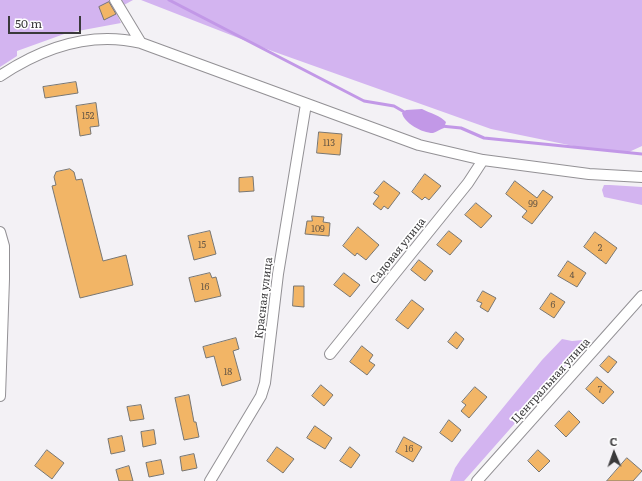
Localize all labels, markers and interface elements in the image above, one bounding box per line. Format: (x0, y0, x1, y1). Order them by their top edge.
scale bar (10, 8, 83, 34)
text: 50 m (15, 14, 42, 32)
house number: 152 (82, 111, 94, 121)
house number: 113 (323, 138, 335, 148)
house number: 99 (528, 199, 538, 209)
street label: Садовая улица (367, 215, 429, 287)
house number: 109 (311, 224, 325, 234)
house number: 15 (198, 240, 206, 250)
house number: 2 (598, 243, 602, 253)
street label: Красная улица (252, 256, 276, 340)
house number: 4 (570, 270, 574, 280)
house number: 16 (201, 282, 209, 292)
house number: 6 (551, 300, 555, 310)
street label: Центральная улица (509, 335, 593, 427)
house number: 18 (224, 367, 232, 377)
house number: 7 (598, 385, 602, 395)
north arrow (594, 433, 634, 473)
text: С (609, 433, 618, 449)
house number: 16 (405, 444, 413, 454)

